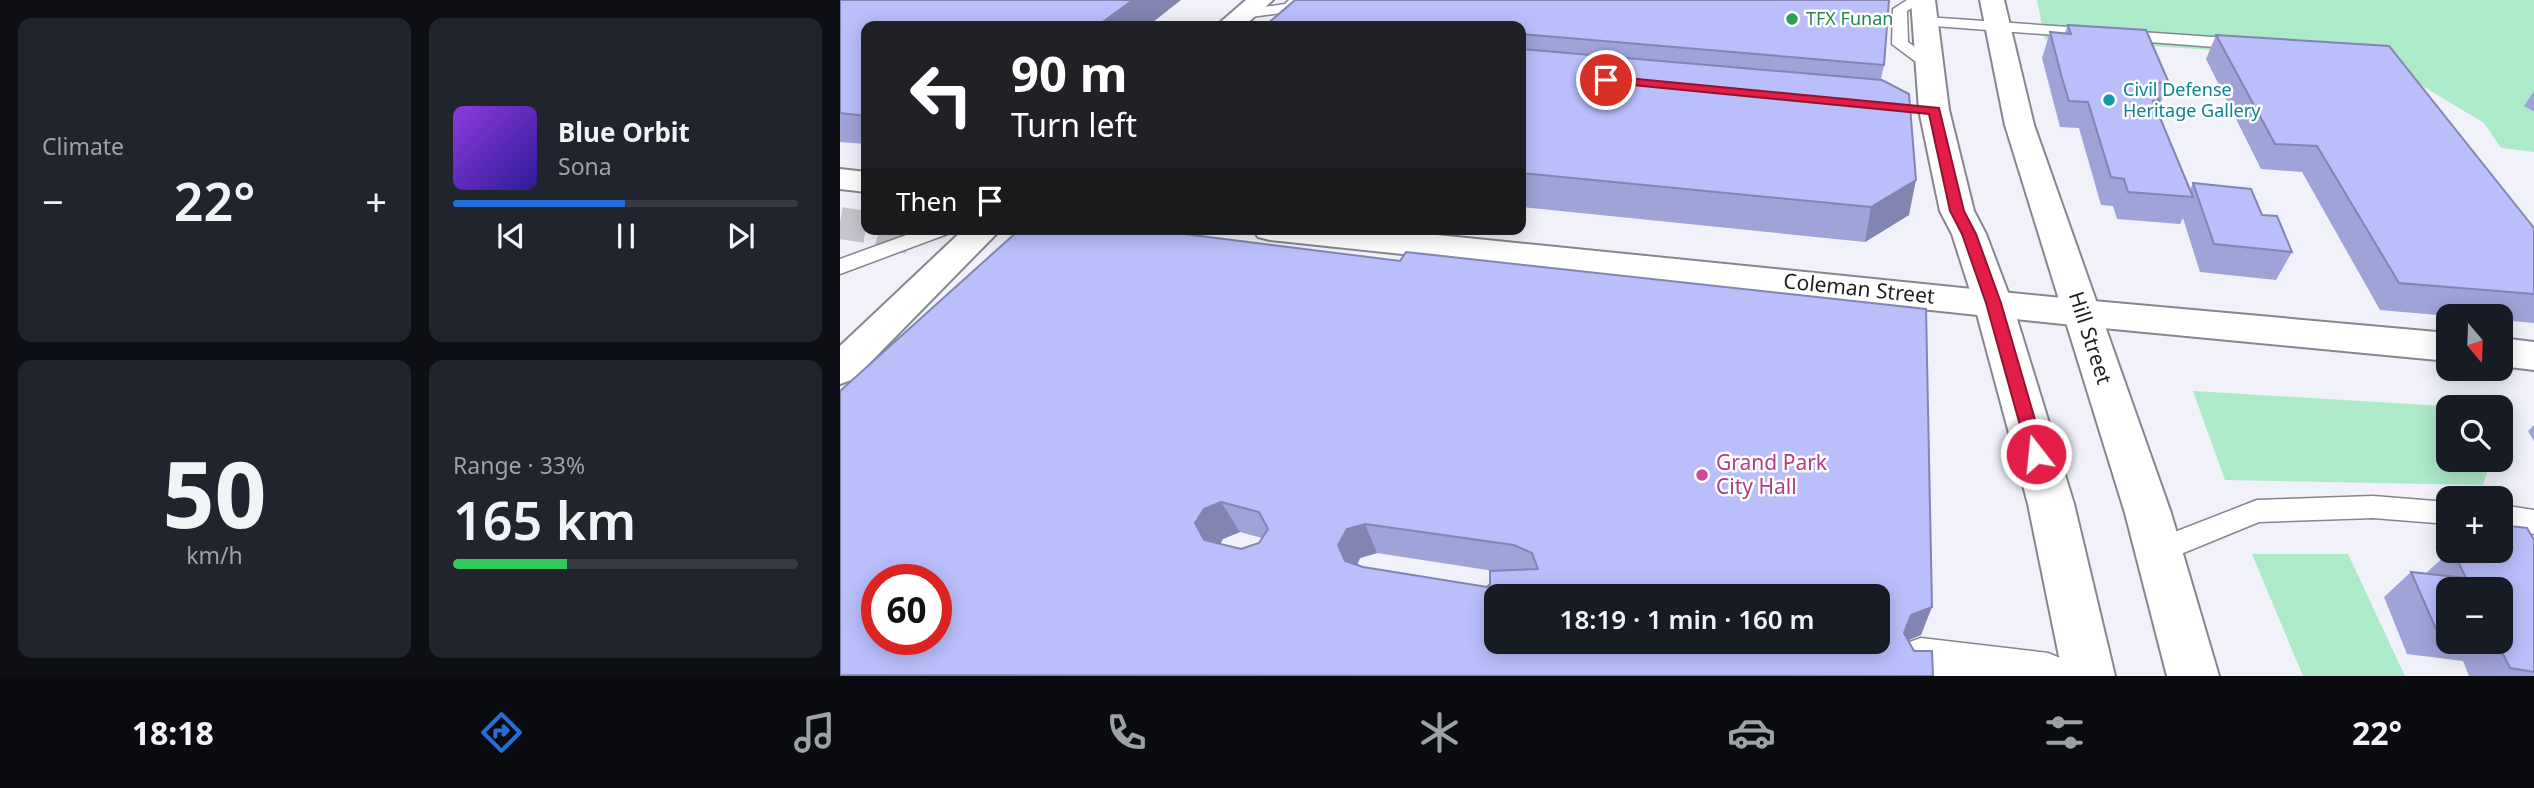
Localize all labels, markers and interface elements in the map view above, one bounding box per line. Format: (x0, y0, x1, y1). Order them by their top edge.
place label: TFX Funan (1806, 6, 1893, 30)
marker: TFX Funan (1784, 11, 1800, 27)
text: 90 m (1011, 40, 1128, 106)
icon: left (896, 49, 987, 140)
pin (1576, 50, 1636, 110)
icon: arrive (1587, 61, 1625, 99)
place label: Civil Defense Heritage Gallery (2123, 77, 2261, 122)
marker: Civil Defense Heritage Gallery (2101, 92, 2117, 108)
text: Turn left (1011, 103, 1137, 146)
text: Blue Orbit (558, 114, 690, 150)
text: Climate (42, 130, 124, 162)
text: Sona (558, 150, 612, 182)
text: 22° (174, 165, 255, 236)
text: − (42, 175, 64, 227)
text: + (365, 175, 387, 227)
icon: arrive (971, 182, 1009, 220)
text: Then (896, 183, 957, 219)
icon: previous (492, 217, 530, 255)
icon: pause (607, 217, 645, 255)
icon: next (722, 217, 760, 255)
street label: Coleman Street (1782, 266, 1936, 310)
street label: Hill Street (2063, 288, 2119, 388)
north arrow (2436, 304, 2513, 382)
map controls (2436, 304, 2513, 654)
button: search (2436, 395, 2513, 472)
position arrow (1999, 417, 2073, 491)
text: 50 (162, 431, 267, 555)
place label: Grand Park City Hall (1716, 448, 1828, 500)
text: Range · 33% (453, 449, 585, 481)
marker: Grand Park City Hall (1694, 467, 1710, 483)
text: 165 km (453, 484, 636, 555)
button: + (2436, 486, 2513, 563)
text: km/h (186, 539, 243, 571)
speed limit sign: 60 (861, 564, 952, 655)
button: − (2436, 577, 2513, 654)
text: 18:19 · 1 min · 160 m (1560, 601, 1814, 637)
icon: directions (477, 708, 526, 757)
icon: music (790, 708, 839, 757)
icon: phone (1102, 708, 1151, 757)
icon: climate (1415, 708, 1464, 757)
icon: car (1727, 708, 1776, 757)
icon: filters (2040, 708, 2089, 757)
text: 18:18 (132, 711, 214, 754)
text: 22° (2352, 711, 2402, 754)

